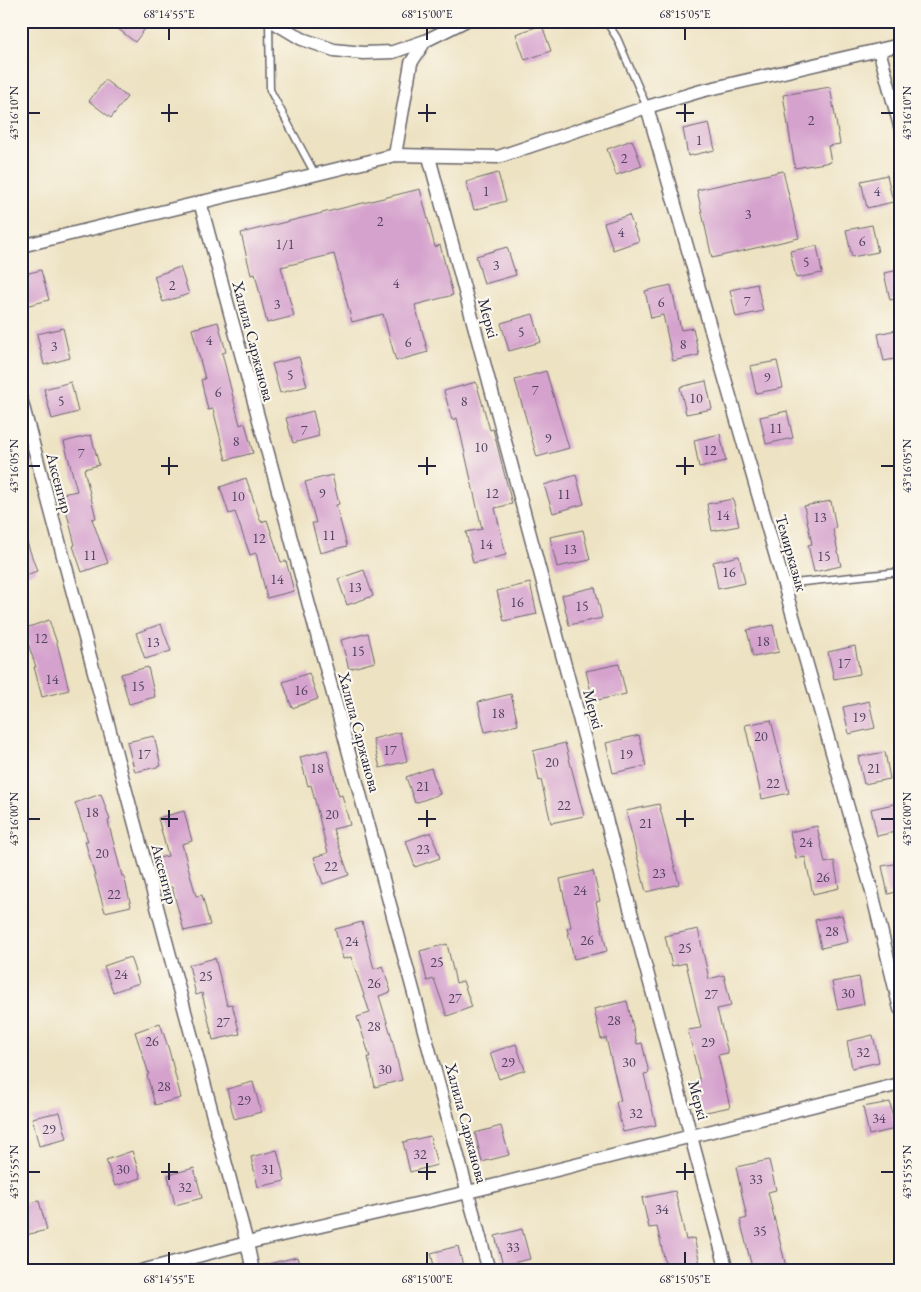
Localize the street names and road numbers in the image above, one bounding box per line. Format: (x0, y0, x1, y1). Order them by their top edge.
street label: Халила Саржанова (227, 278, 280, 404)
street label: Меркі (473, 296, 504, 340)
street label: Аксенгир (41, 450, 78, 516)
street label: Темирказык (771, 512, 813, 594)
street label: Халила Саржанова (333, 669, 386, 795)
street label: Меркі (578, 687, 609, 731)
street label: Аксенгир (146, 841, 183, 907)
street label: Халила Саржанова (440, 1060, 493, 1186)
street label: Меркі (683, 1078, 714, 1122)

